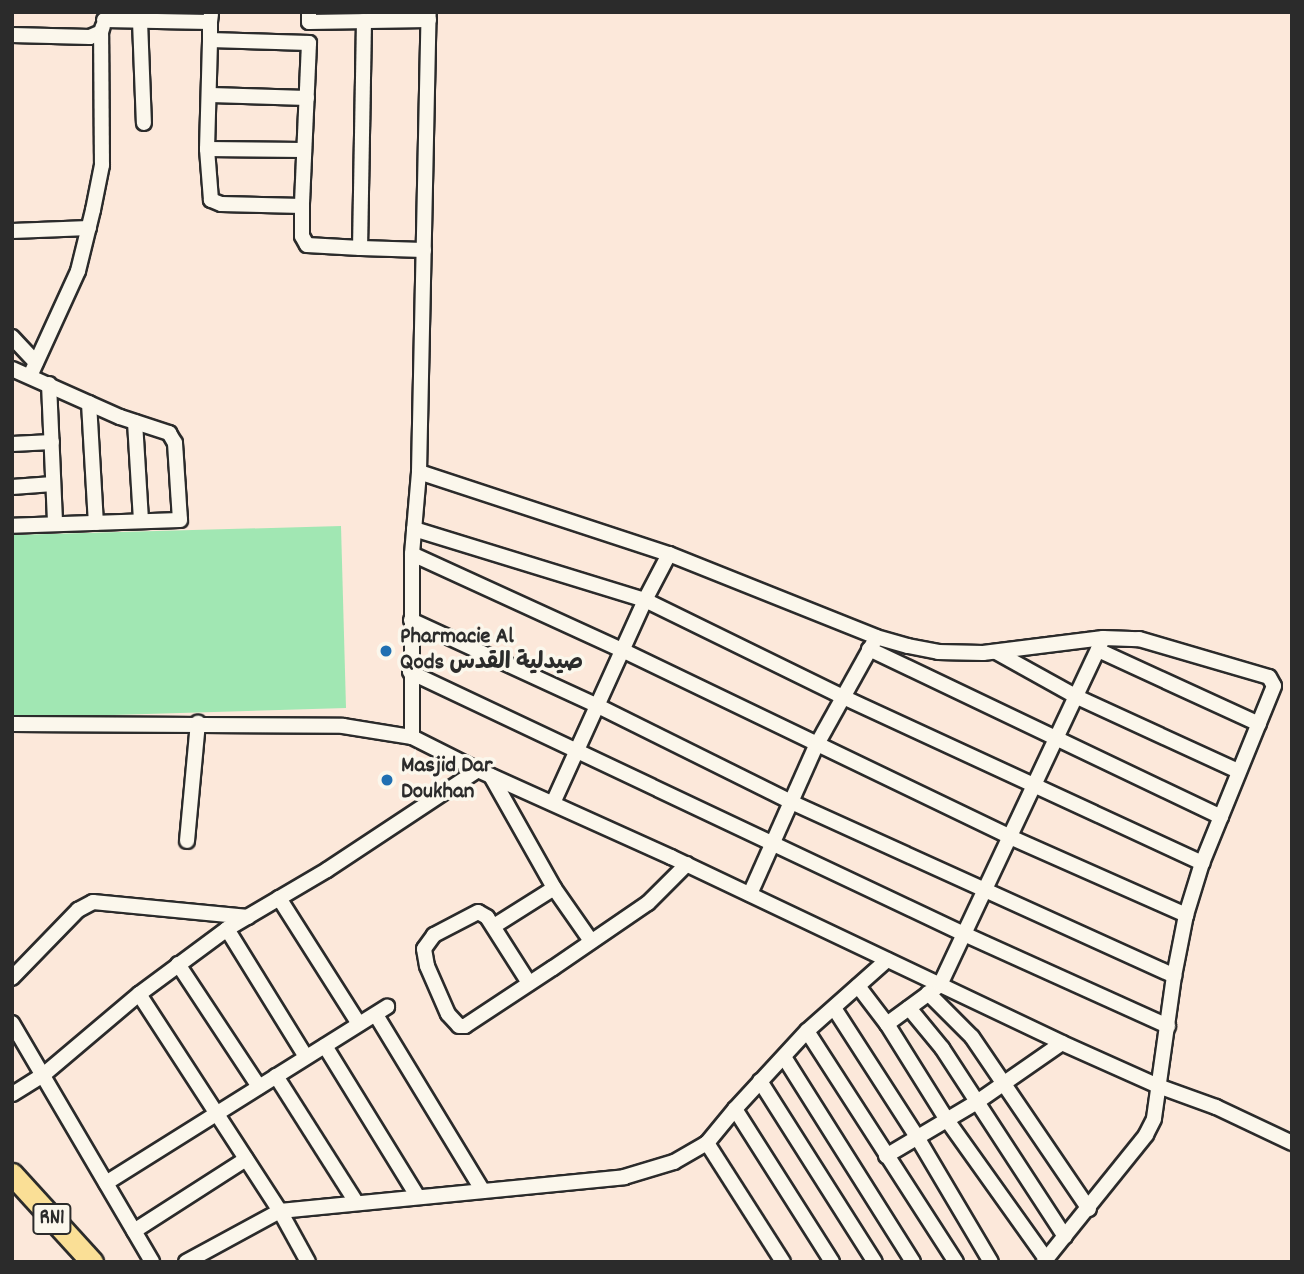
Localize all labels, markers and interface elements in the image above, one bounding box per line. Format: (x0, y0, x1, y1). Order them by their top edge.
place label: Pharmacie Al Qods صيدلية القدس (400, 624, 583, 678)
marker: Pharmacie Al Qods صيدلية القدس (378, 643, 394, 659)
place label: Masjid Dar Doukhan (401, 753, 492, 807)
marker: Masjid Dar Doukhan (379, 772, 395, 788)
road number: RN1 (31, 1202, 73, 1236)

